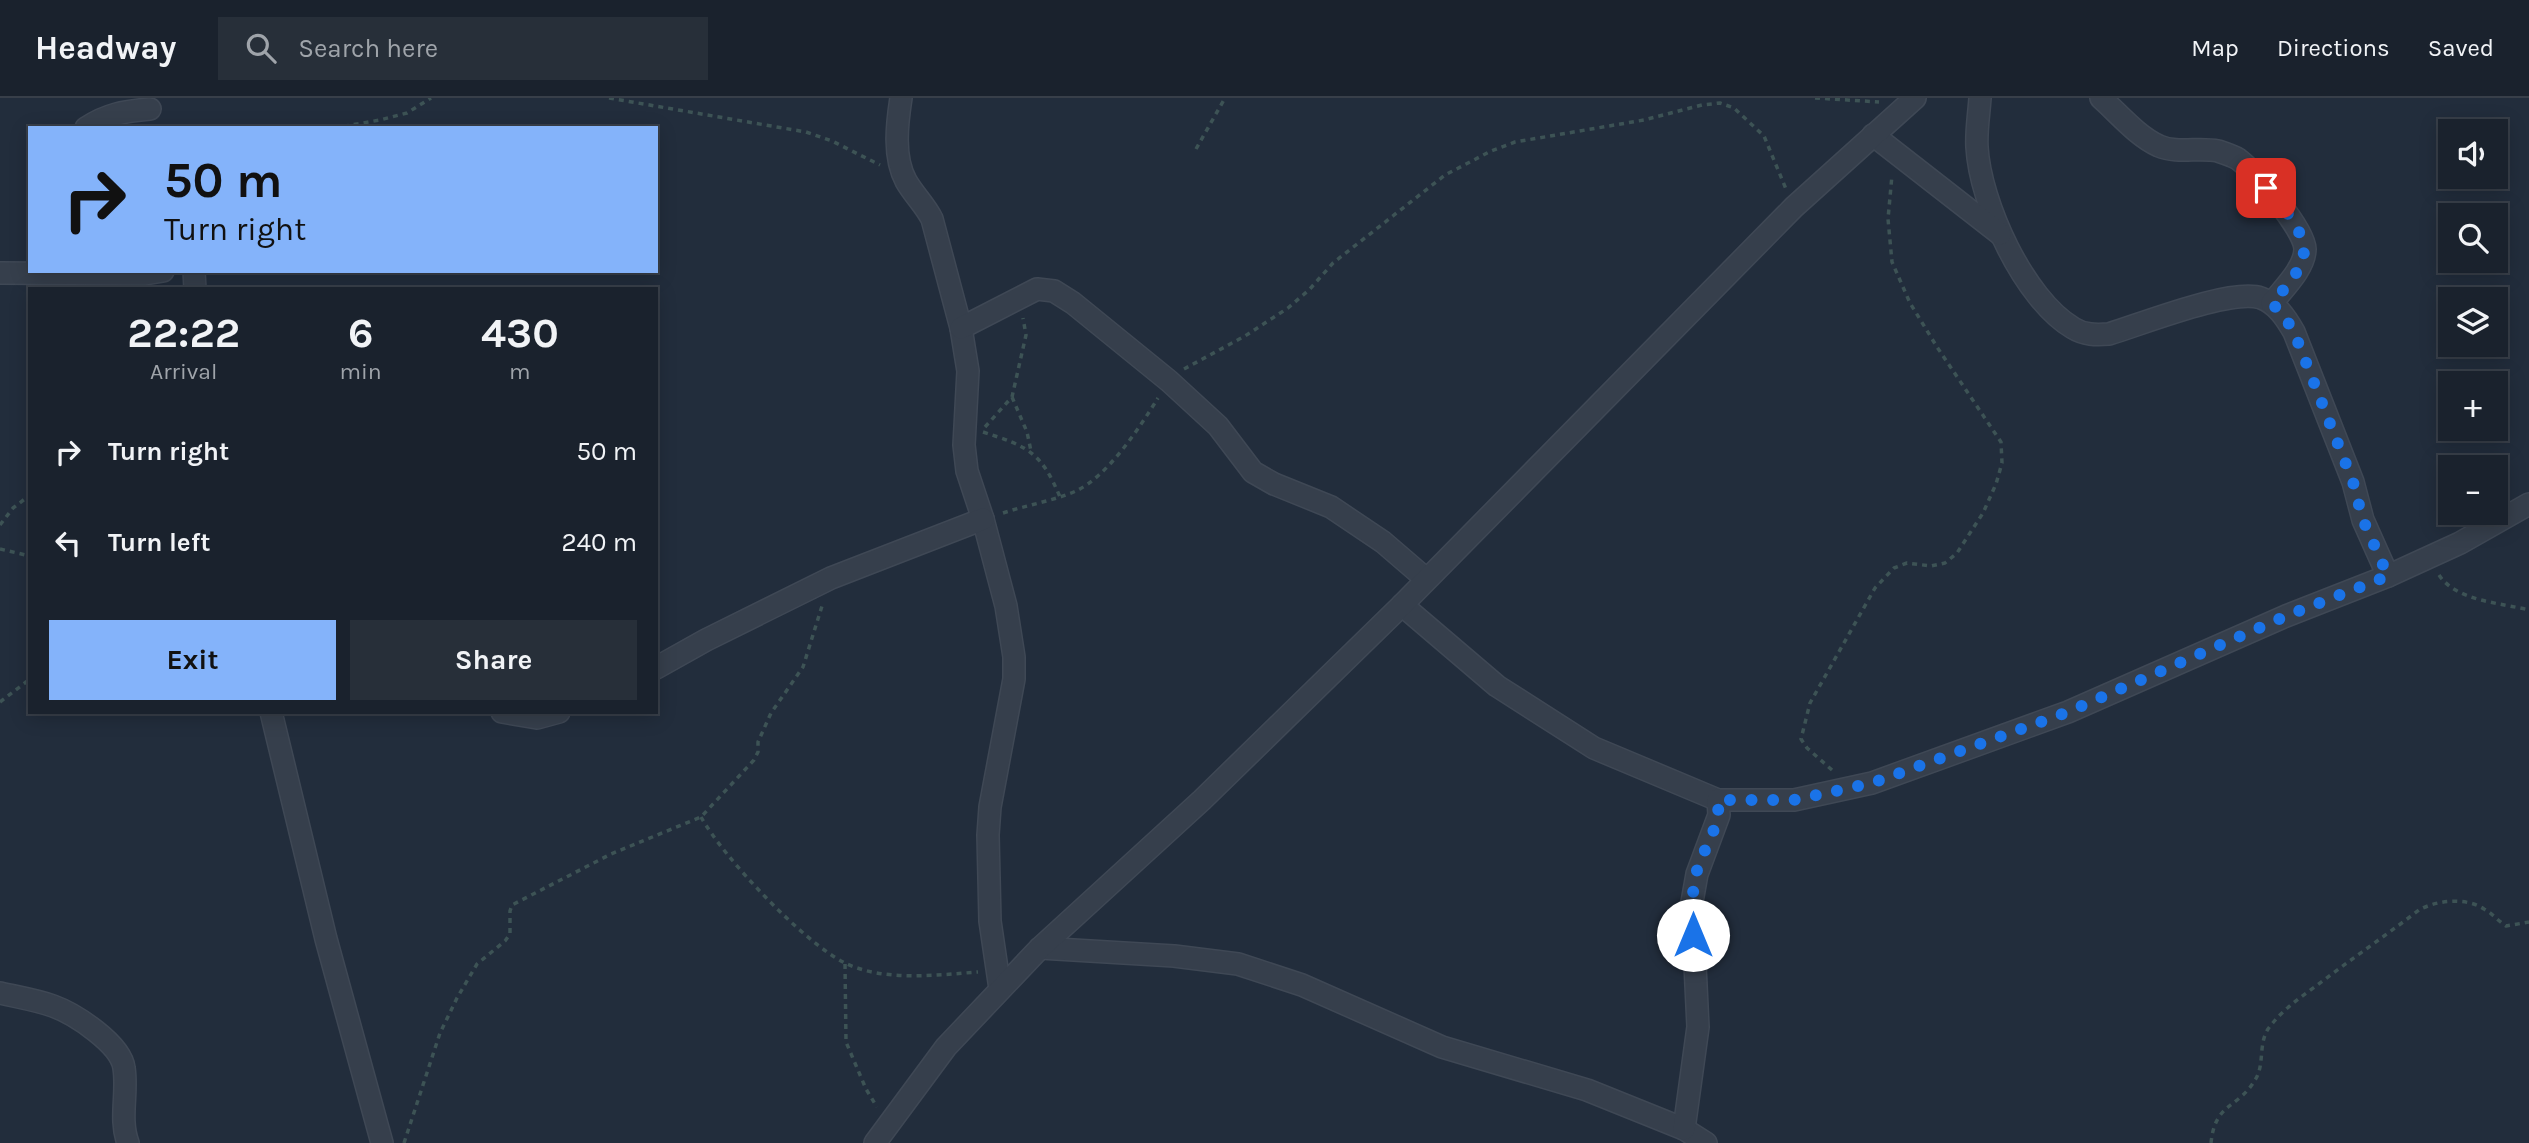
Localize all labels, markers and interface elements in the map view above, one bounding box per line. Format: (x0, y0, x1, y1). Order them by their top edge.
search box (218, 17, 708, 80)
text: Headway (35, 29, 176, 67)
icon: search (242, 29, 280, 67)
text: Search here (298, 33, 438, 64)
text: Map (2191, 34, 2239, 62)
text: Directions (2277, 34, 2390, 62)
text: Saved (2428, 34, 2494, 62)
map controls (2438, 119, 2508, 525)
button: sound (2438, 119, 2508, 189)
text: 50 m (164, 152, 282, 209)
icon: right (49, 154, 140, 245)
pin (2236, 158, 2296, 218)
icon: arrive (2247, 169, 2285, 207)
button: search (2438, 203, 2508, 273)
text: Turn right (164, 211, 306, 248)
button: layers (2438, 287, 2508, 357)
text: 22:22 (127, 308, 240, 358)
text: 6 (348, 308, 373, 358)
text: 430 (481, 308, 559, 358)
text: Arrival (150, 358, 217, 385)
text: min (340, 358, 382, 385)
text: m (509, 358, 531, 385)
button: + (2438, 371, 2508, 441)
icon: right (49, 433, 87, 471)
text: Turn right (108, 436, 229, 467)
text: 50 m (576, 436, 637, 467)
button: − (2438, 455, 2508, 525)
icon: left (49, 524, 87, 562)
text: Turn left (108, 527, 210, 558)
text: 240 m (561, 527, 637, 558)
button: Exit (49, 620, 336, 700)
button: Share (350, 620, 637, 700)
position arrow (1656, 898, 1730, 972)

